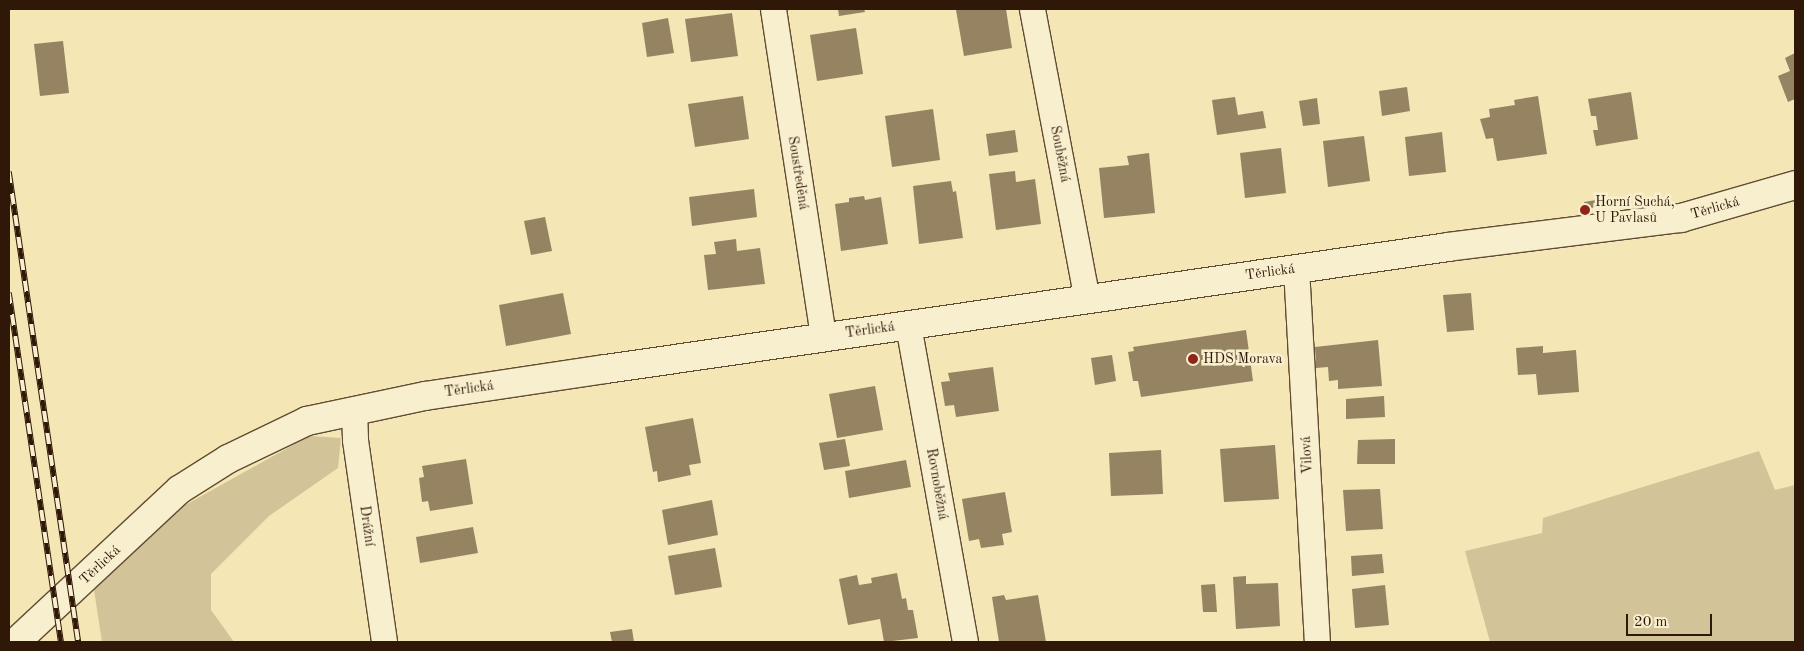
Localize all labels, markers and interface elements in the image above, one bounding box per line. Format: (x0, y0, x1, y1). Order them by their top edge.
street label: Souběžná (1046, 124, 1074, 184)
street label: Soustředěná (784, 135, 812, 211)
street label: Těrlická (1689, 193, 1741, 223)
place label: Horní Suchá, U Pavlasů (1595, 194, 1675, 226)
marker: Horní Suchá, U Pavlasů (1579, 204, 1591, 216)
street label: Těrlická (1244, 260, 1296, 284)
street label: Těrlická (844, 318, 896, 342)
place label: HDS Morava (1203, 351, 1282, 367)
marker: HDS Morava (1187, 353, 1199, 365)
street label: Těrlická (443, 377, 495, 401)
street label: Vilová (1298, 436, 1316, 474)
street label: Rovnoběžná (922, 447, 952, 521)
street label: Drážní (356, 504, 378, 548)
street label: Těrlická (76, 542, 124, 588)
scale bar (1629, 604, 1715, 636)
text: 20 m (1634, 615, 1668, 630)

